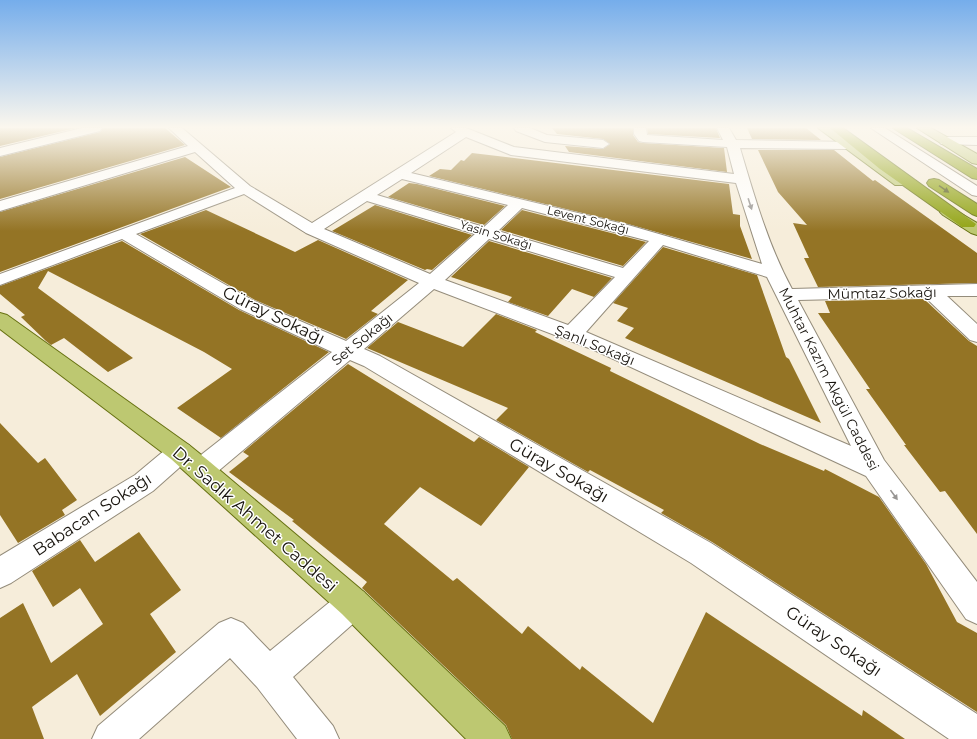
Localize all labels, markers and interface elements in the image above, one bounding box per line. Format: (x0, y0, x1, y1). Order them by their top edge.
one-way arrow (939, 185, 949, 193)
one-way arrow (747, 198, 753, 210)
street label: Levent Sokağı (545, 202, 631, 237)
street label: Yasin Sokağı (458, 216, 534, 253)
street label: Güray Sokağı (220, 282, 328, 348)
street label: Mümtaz Sokağı (827, 283, 937, 303)
street label: Muhtar Kazım Akgül Caddesi (775, 284, 883, 474)
street label: Set Sokağı (328, 309, 396, 369)
street label: Şanlı Sokağı (552, 321, 638, 369)
street label: Güray Sokağı (506, 433, 612, 507)
street label: Dr. Sadık Ahmet Caddesi (169, 442, 341, 596)
street label: Babacan Sokağı (29, 468, 155, 560)
one-way arrow (890, 490, 898, 500)
street label: Güray Sokağı (782, 602, 886, 680)

